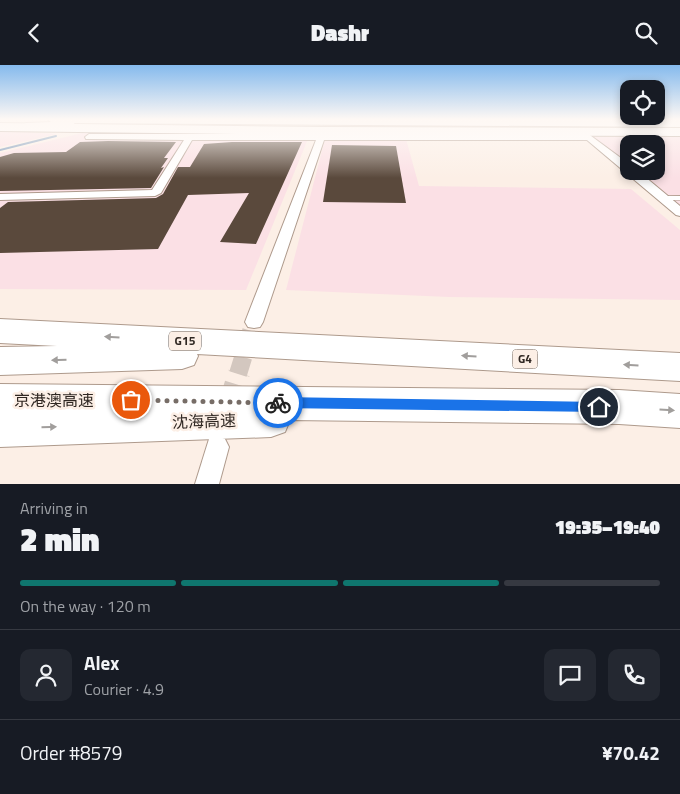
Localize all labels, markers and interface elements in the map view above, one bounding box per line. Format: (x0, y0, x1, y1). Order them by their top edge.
text: Dashr (311, 16, 369, 50)
icon: back (20, 19, 48, 47)
icon: search (632, 19, 660, 47)
map controls (620, 80, 665, 180)
button: locate (620, 80, 665, 125)
button: layers (620, 135, 665, 180)
road number: G15 (169, 331, 201, 351)
one-way arrow (104, 332, 120, 340)
road number: G4 (512, 349, 538, 369)
one-way arrow (461, 351, 477, 359)
one-way arrow (51, 356, 67, 364)
one-way arrow (623, 360, 639, 368)
courier (253, 378, 303, 428)
pin (110, 379, 152, 421)
icon: bag (117, 386, 145, 414)
pin (578, 386, 620, 428)
street label: 京港澳高速 (14, 388, 94, 412)
icon: bike (264, 389, 292, 417)
icon: home (585, 393, 613, 421)
one-way arrow (659, 407, 675, 415)
street label: 沈海高速 (172, 408, 236, 434)
one-way arrow (41, 422, 57, 430)
text: Arriving in (20, 496, 88, 520)
text: 19:35–19:40 (555, 512, 660, 541)
text: 2 min (20, 515, 100, 563)
text: On the way · 120 m (20, 594, 151, 618)
text: Alex (84, 648, 119, 677)
button: person (20, 649, 72, 701)
button: chat (544, 649, 596, 701)
button: phone (608, 649, 660, 701)
text: Courier · 4.9 (84, 677, 164, 701)
text: Order #8579 (20, 738, 122, 767)
text: ¥70.42 (602, 738, 660, 767)

